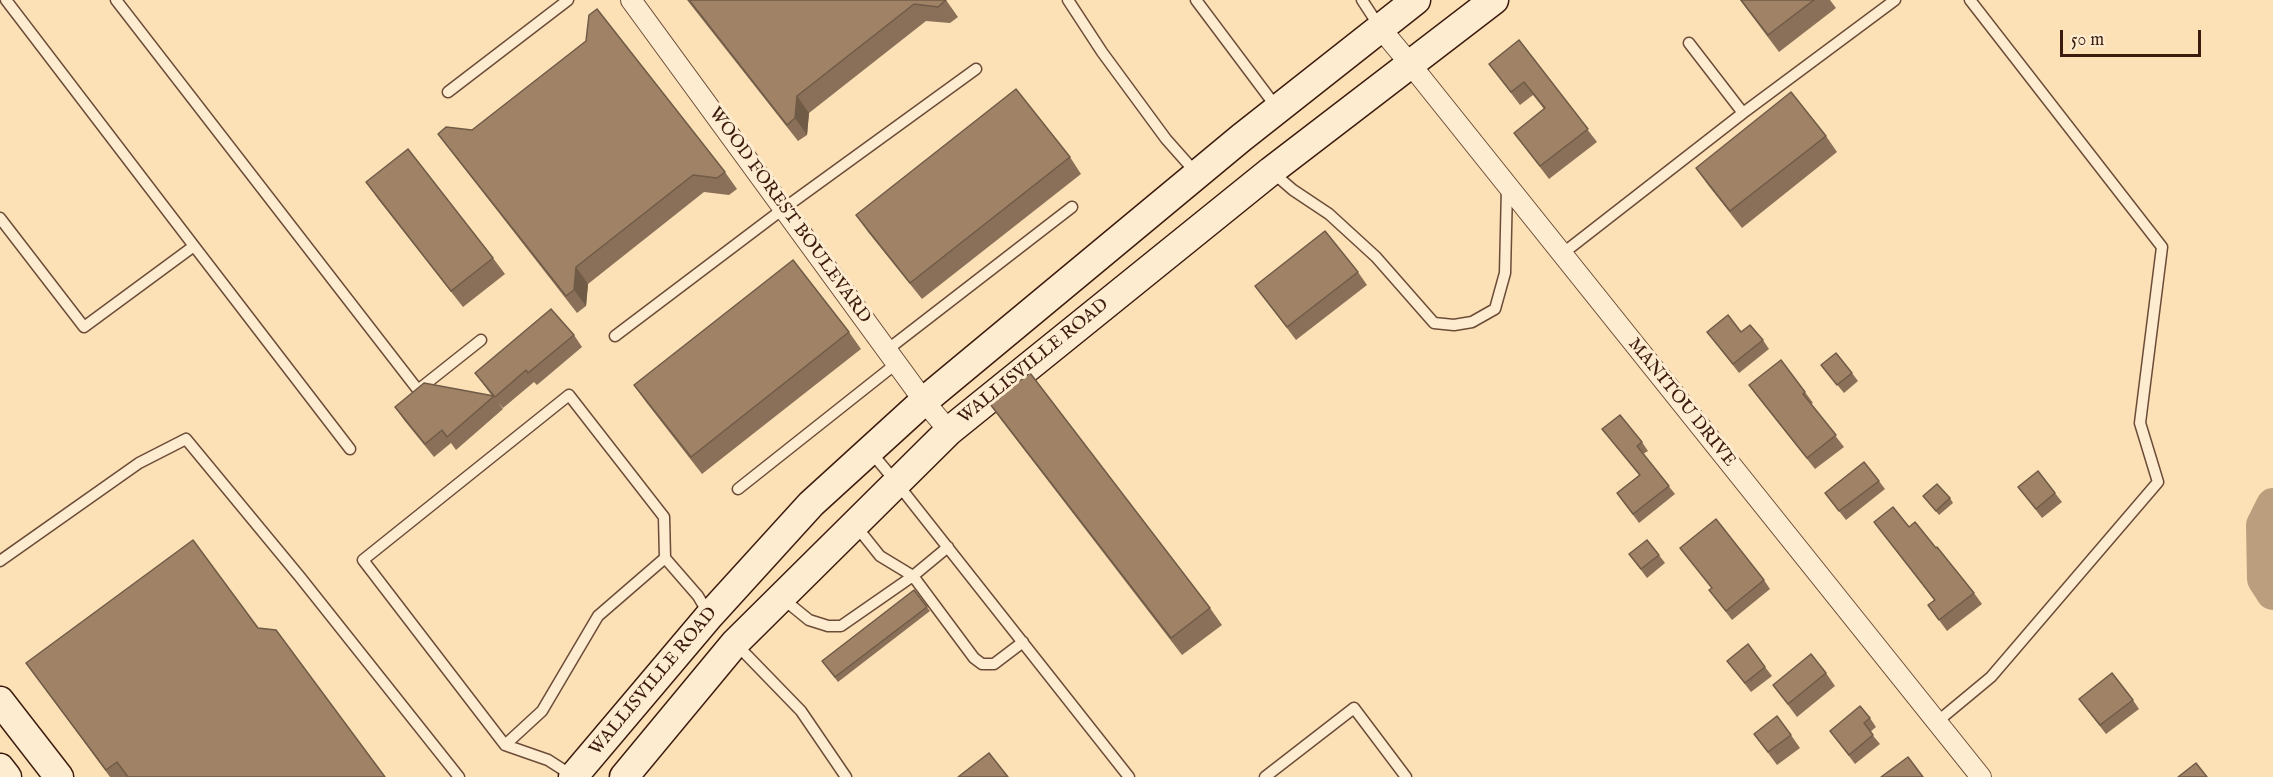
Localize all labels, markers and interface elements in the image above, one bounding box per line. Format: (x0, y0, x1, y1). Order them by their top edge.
scale bar (2063, 18, 2204, 56)
text: 50 m (2071, 29, 2104, 52)
street label: WOOD FOREST BOULEVARD (703, 104, 875, 328)
street label: WALLISVILLE ROAD (955, 295, 1113, 429)
street label: MANITOU DRIVE (1623, 334, 1739, 472)
street label: WALLISVILLE ROAD (586, 603, 722, 761)

